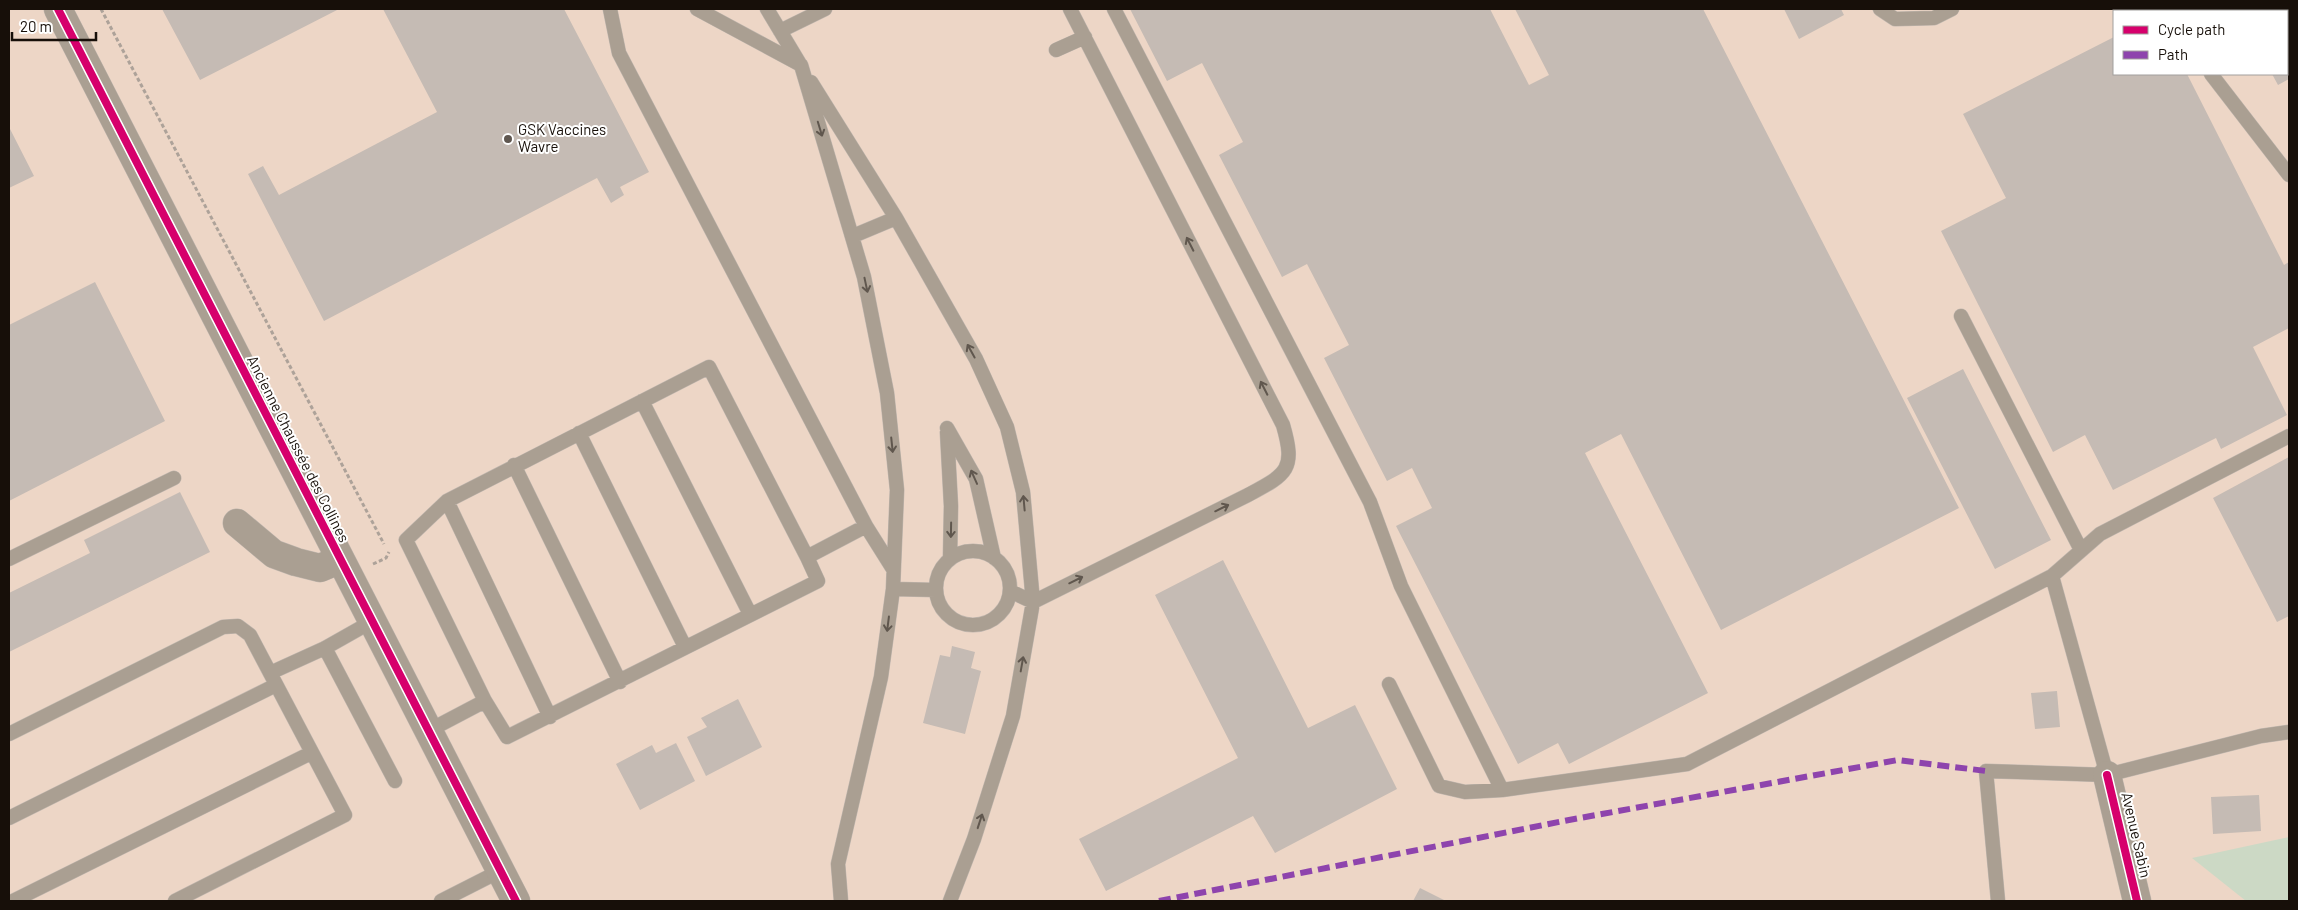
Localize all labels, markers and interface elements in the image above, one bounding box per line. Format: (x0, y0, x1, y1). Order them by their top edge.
scale bar (12, 10, 96, 42)
legend (2113, 10, 2288, 75)
text: 20 m (20, 17, 52, 35)
text: Cycle path (2158, 20, 2225, 38)
text: Path (2158, 45, 2188, 63)
place label: GSK Vaccines Wavre (518, 120, 606, 155)
one-way arrow (816, 120, 825, 136)
marker: GSK Vaccines Wavre (502, 133, 514, 145)
one-way arrow (1185, 237, 1194, 252)
one-way arrow (862, 276, 871, 292)
one-way arrow (966, 343, 976, 358)
street label: Ancienne Chaussée des Collines (244, 352, 354, 545)
one-way arrow (1259, 381, 1269, 396)
one-way arrow (887, 436, 897, 452)
one-way arrow (968, 470, 978, 485)
one-way arrow (1019, 495, 1028, 511)
one-way arrow (1214, 503, 1229, 513)
one-way arrow (946, 521, 956, 537)
one-way arrow (1068, 575, 1083, 584)
one-way arrow (883, 616, 893, 632)
one-way arrow (1017, 657, 1027, 673)
street label: Avenue Sabin (2118, 790, 2156, 879)
one-way arrow (975, 813, 985, 829)

